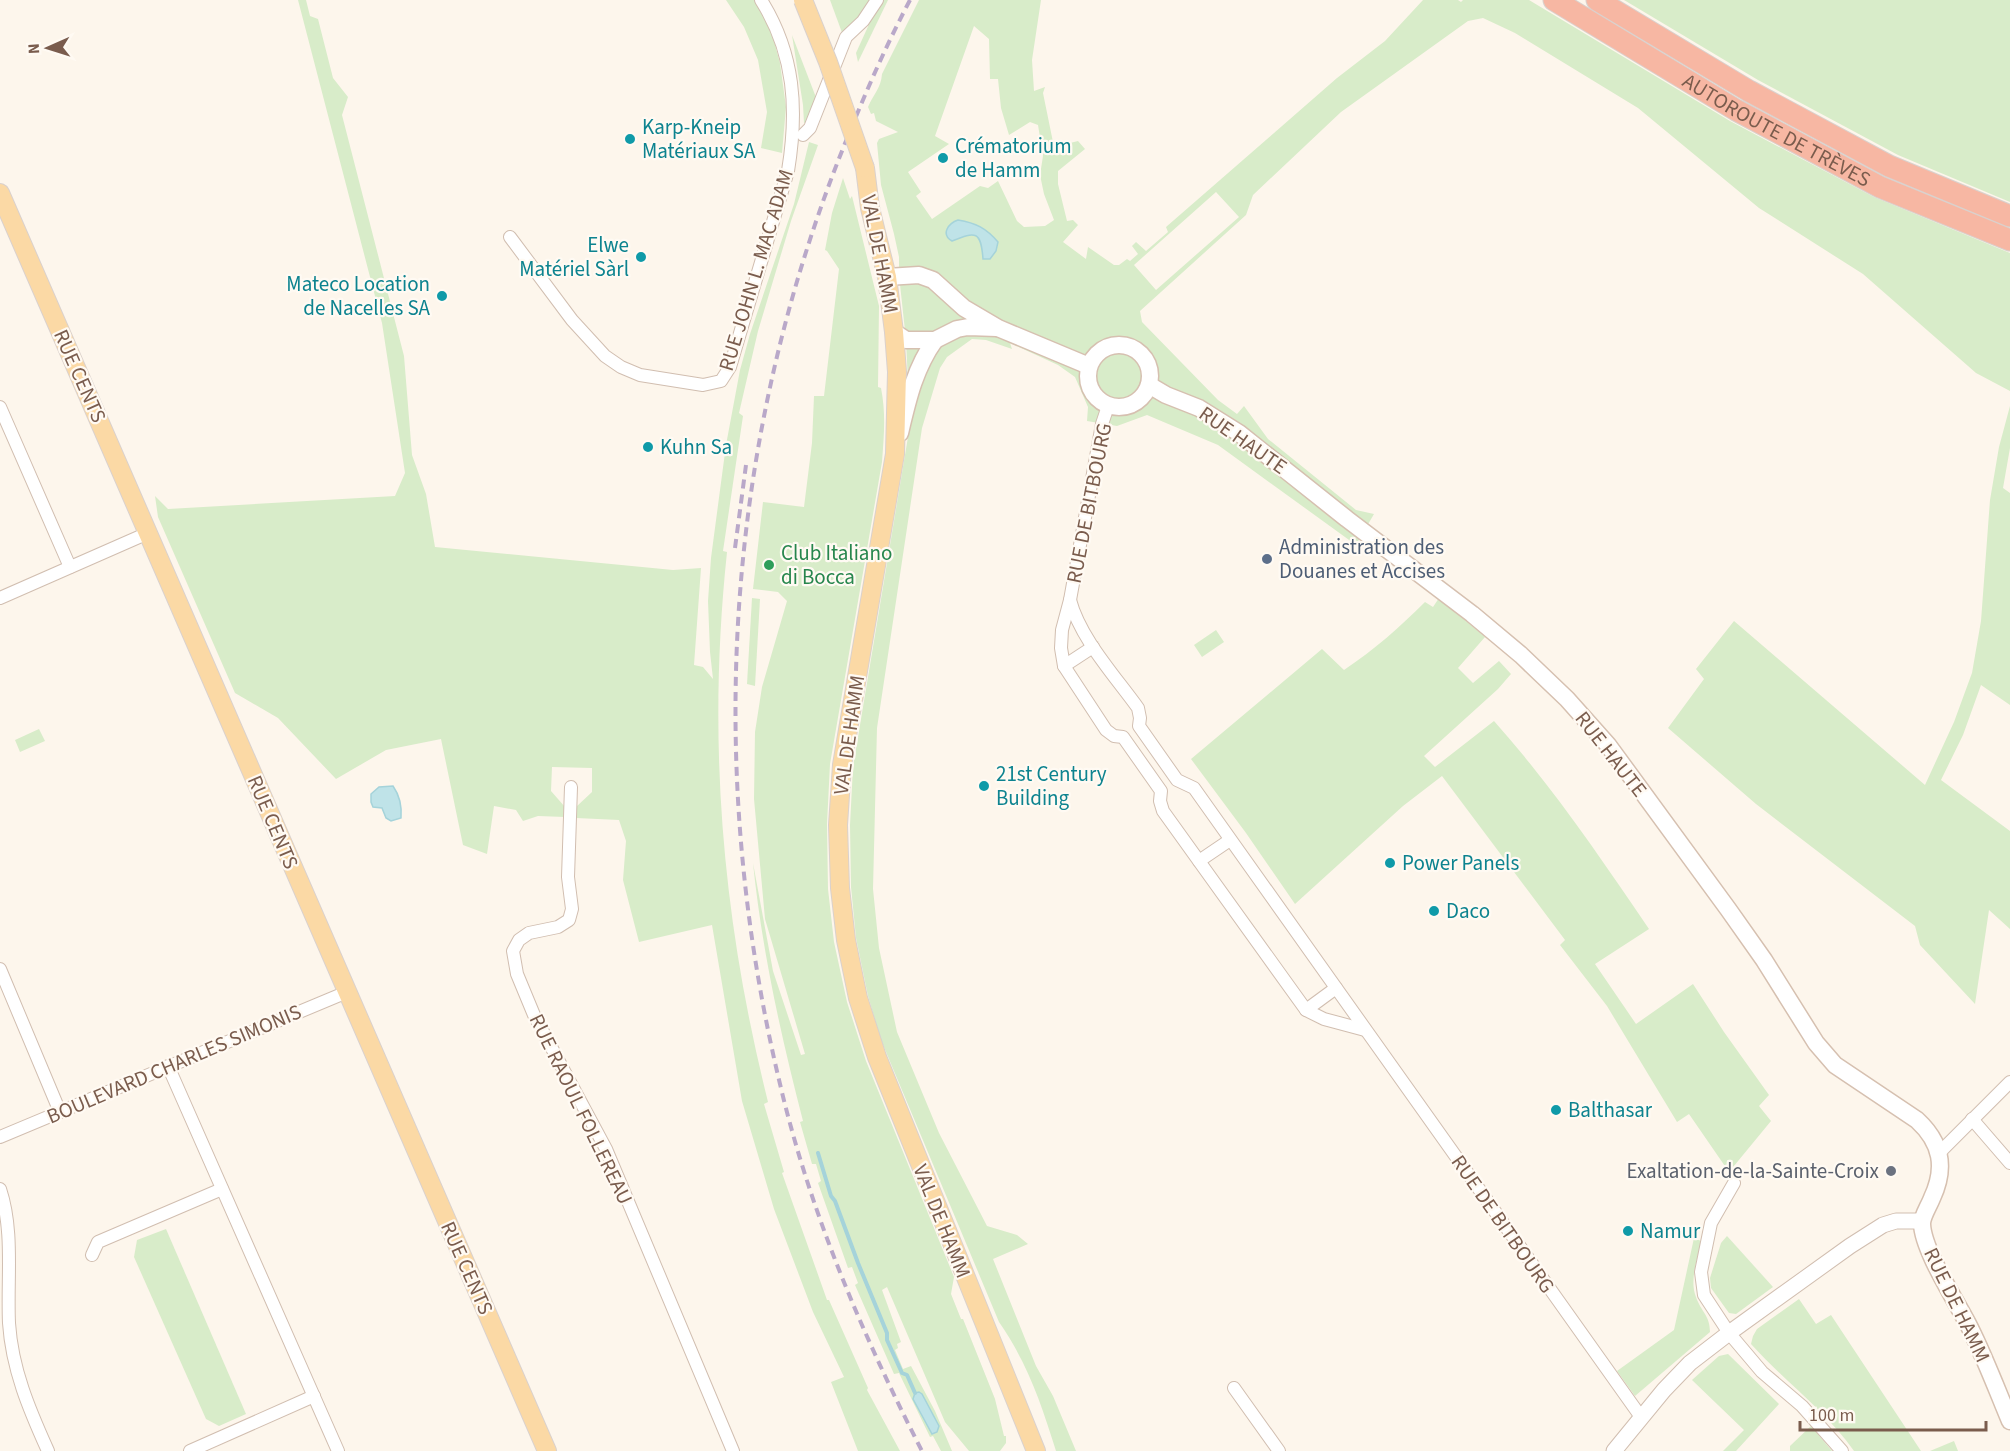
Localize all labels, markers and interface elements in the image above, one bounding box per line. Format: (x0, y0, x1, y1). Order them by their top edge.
north arrow (18, 18, 78, 78)
text: N (23, 43, 45, 55)
street label: AUTOROUTE DE TRÈVES (1677, 66, 1876, 194)
place label: Karp-Kneip Matériaux SA (642, 112, 756, 166)
place label: Crématorium de Hamm (955, 131, 1072, 185)
marker: Karp-Kneip Matériaux SA (623, 132, 637, 146)
marker: Crématorium de Hamm (936, 151, 950, 165)
street label: RUE JOHN L. MAC ADAM (711, 166, 801, 374)
street label: VAL DE HAMM (854, 192, 906, 316)
place label: Elwe Matériel Sàrl (519, 230, 629, 284)
marker: Elwe Matériel Sàrl (634, 250, 648, 264)
place label: Mateco Location de Nacelles SA (286, 269, 431, 323)
marker: Mateco Location de Nacelles SA (435, 289, 449, 303)
street label: RUE CENTS (46, 325, 114, 427)
street label: RUE HAUTE (1193, 399, 1293, 481)
street label: RUE DE BITBOURG (1059, 420, 1119, 586)
place label: Kuhn Sa (660, 432, 732, 462)
marker: Kuhn Sa (641, 440, 655, 454)
place label: Administration des Douanes et Accises (1279, 532, 1445, 586)
place label: Club Italiano di Bocca (781, 538, 892, 592)
marker: Administration des Douanes et Accises (1260, 552, 1274, 566)
marker: Club Italiano di Bocca (762, 558, 776, 572)
street label: VAL DE HAMM (826, 673, 872, 797)
street label: RUE HAUTE (1568, 705, 1654, 803)
place label: 21st Century Building (996, 759, 1107, 813)
street label: RUE CENTS (240, 771, 306, 873)
marker: 21st Century Building (977, 779, 991, 793)
place label: Power Panels (1402, 848, 1519, 878)
marker: Power Panels (1383, 856, 1397, 870)
place label: Daco (1446, 896, 1490, 926)
marker: Daco (1427, 904, 1441, 918)
street label: BOULEVARD CHARLES SIMONIS (42, 997, 306, 1131)
street label: RUE RAOUL FOLLEREAU (522, 1009, 640, 1209)
place label: Balthasar (1568, 1095, 1653, 1125)
marker: Balthasar (1549, 1103, 1563, 1117)
street label: RUE DE BITBOURG (1444, 1149, 1562, 1299)
place label: Exaltation-de-la-Sainte-Croix (1627, 1156, 1880, 1186)
street label: VAL DE HAMM (906, 1160, 978, 1282)
marker: Exaltation-de-la-Sainte-Croix (1884, 1164, 1898, 1178)
place label: Namur (1640, 1216, 1701, 1246)
street label: RUE CENTS (433, 1217, 501, 1319)
marker: Namur (1621, 1224, 1635, 1238)
street label: RUE DE HAMM (1916, 1242, 1998, 1368)
scale bar (1800, 1394, 1986, 1432)
text: 100 m (1809, 1403, 1854, 1428)

